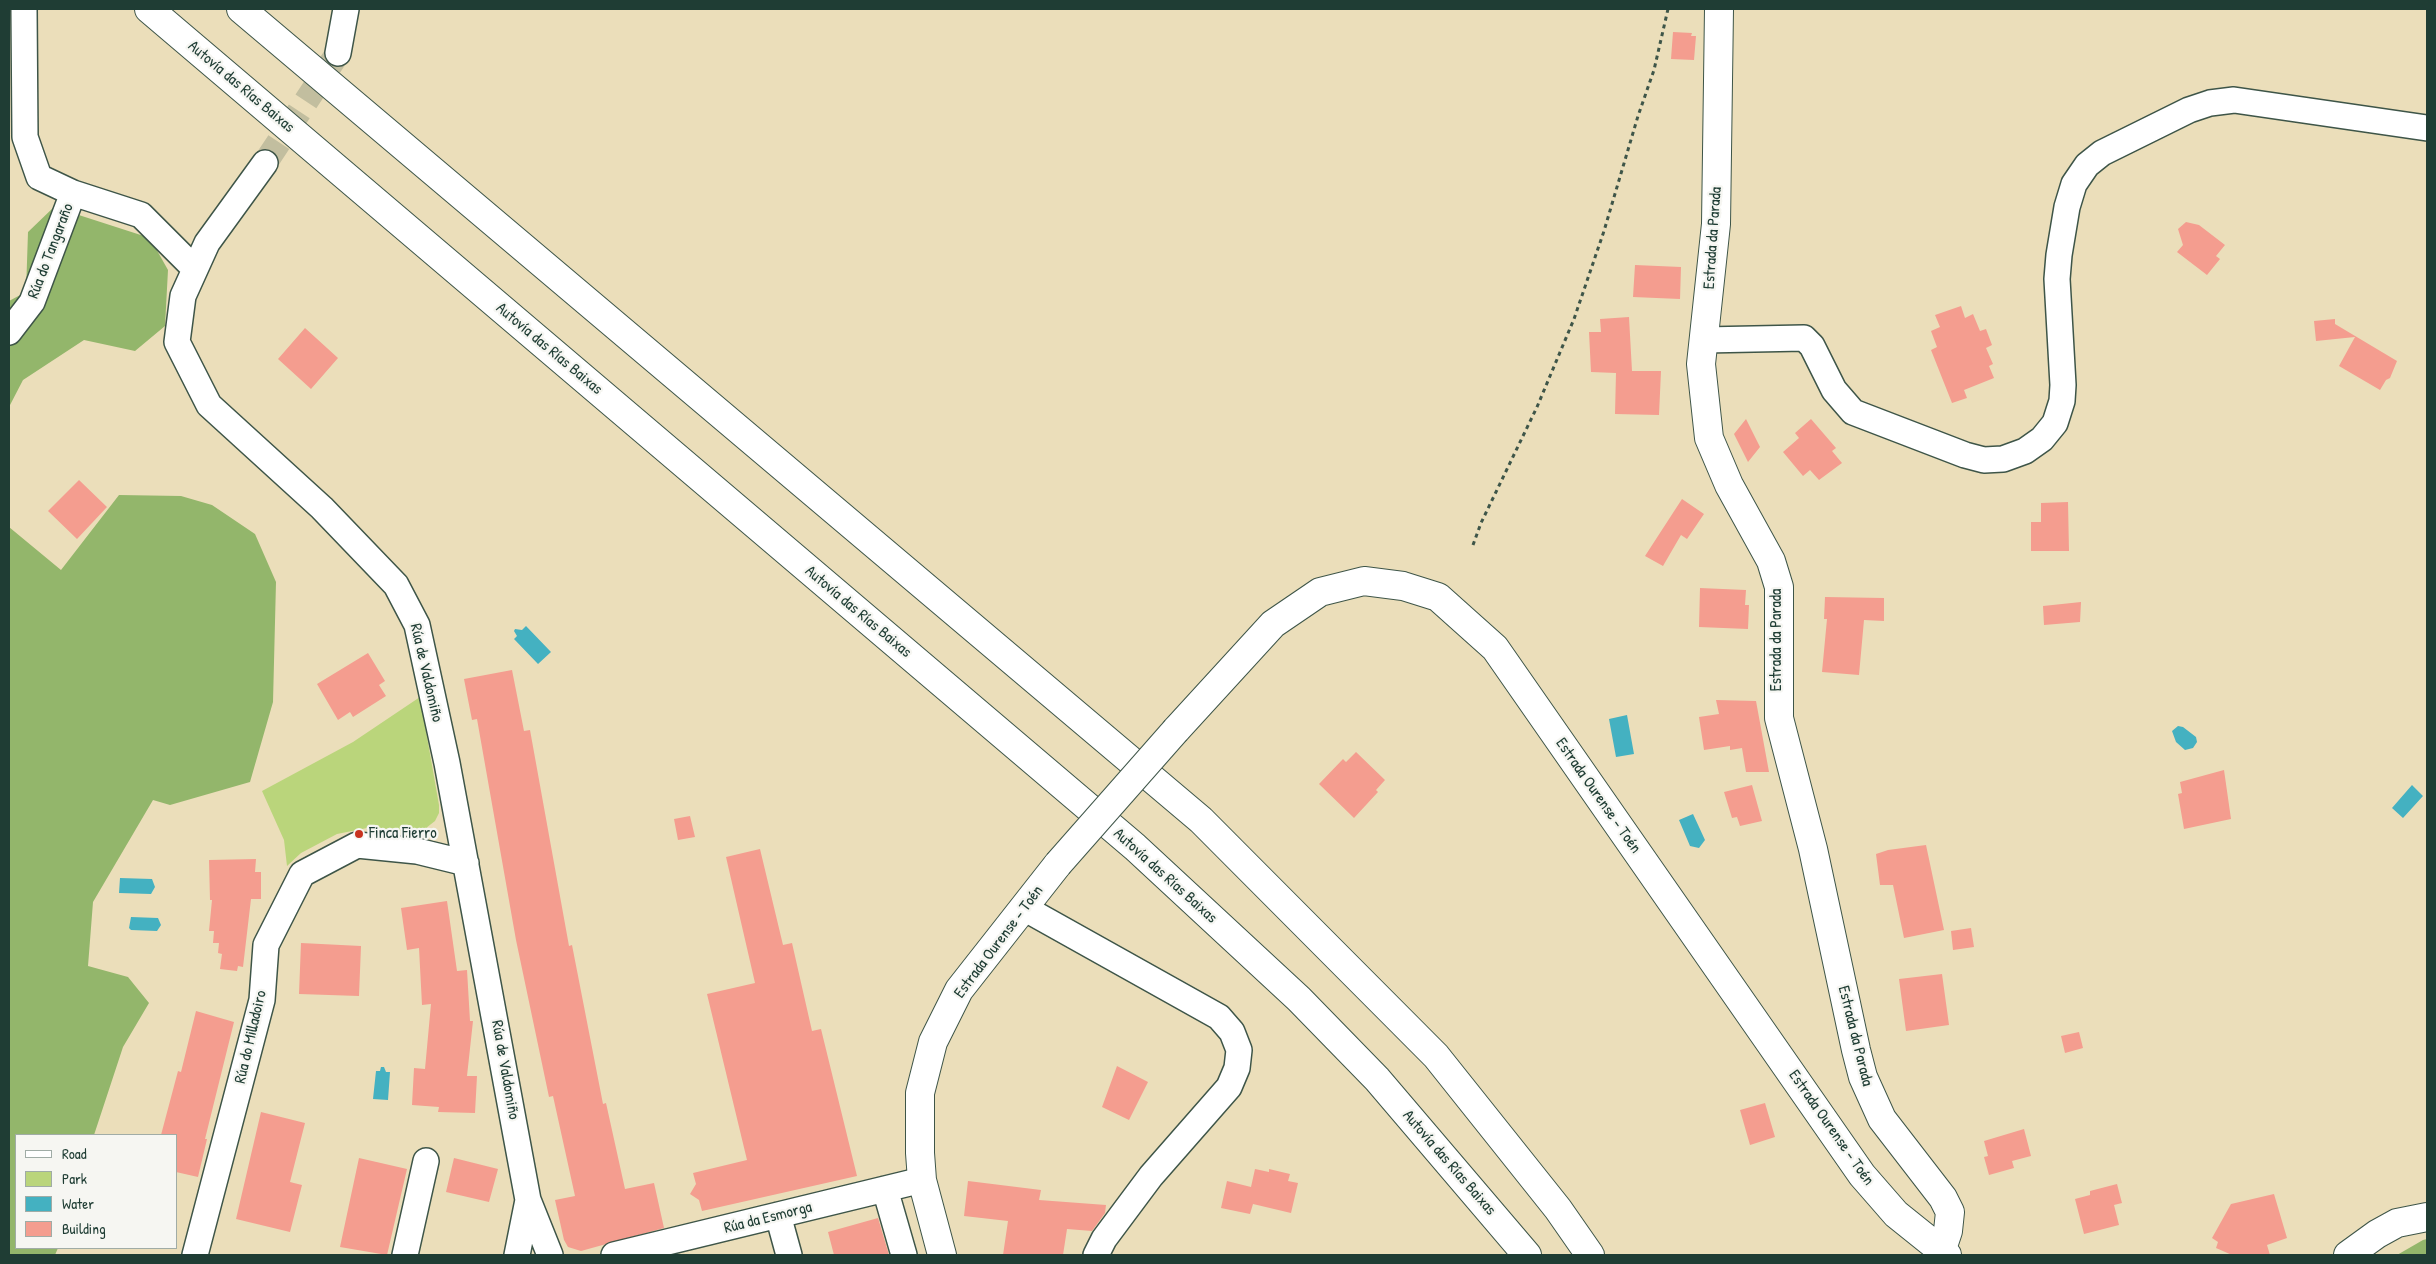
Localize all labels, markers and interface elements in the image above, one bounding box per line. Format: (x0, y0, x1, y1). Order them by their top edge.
street label: Autovía das Rías Baixas (184, 37, 298, 137)
street label: Estrada da Parada (1700, 186, 1726, 290)
street label: Rúa do Tangaraño (24, 201, 78, 301)
street label: Autovía das Rías Baixas (492, 299, 606, 399)
street label: Autovía das Rías Baixas (801, 562, 915, 662)
street label: Estrada da Parada (1767, 589, 1787, 691)
street label: Rúa de Valdomiño (405, 622, 447, 724)
street label: Estrada Ourense - Toén (1551, 735, 1645, 857)
place label: Finca Fierro (369, 824, 437, 844)
street label: Autovía das Rías Baixas (1109, 824, 1221, 928)
marker: Finca Fierro (353, 828, 365, 840)
street label: Estrada Ourense - Toén (950, 882, 1048, 1002)
street label: Estrada da Parada (1833, 984, 1877, 1088)
street label: Rúa do Milladoiro (231, 988, 271, 1086)
street label: Rúa de Valdomiño (487, 1019, 523, 1121)
street label: Estrada Ourense - Toén (1784, 1067, 1878, 1189)
street label: Autovía das Rías Baixas (1398, 1107, 1500, 1219)
legend (15, 1134, 178, 1249)
text: Road (62, 1143, 87, 1164)
text: Park (62, 1168, 87, 1189)
text: Water (62, 1193, 94, 1214)
street label: Rúa da Esmorga (722, 1198, 814, 1238)
text: Building (62, 1218, 106, 1239)

